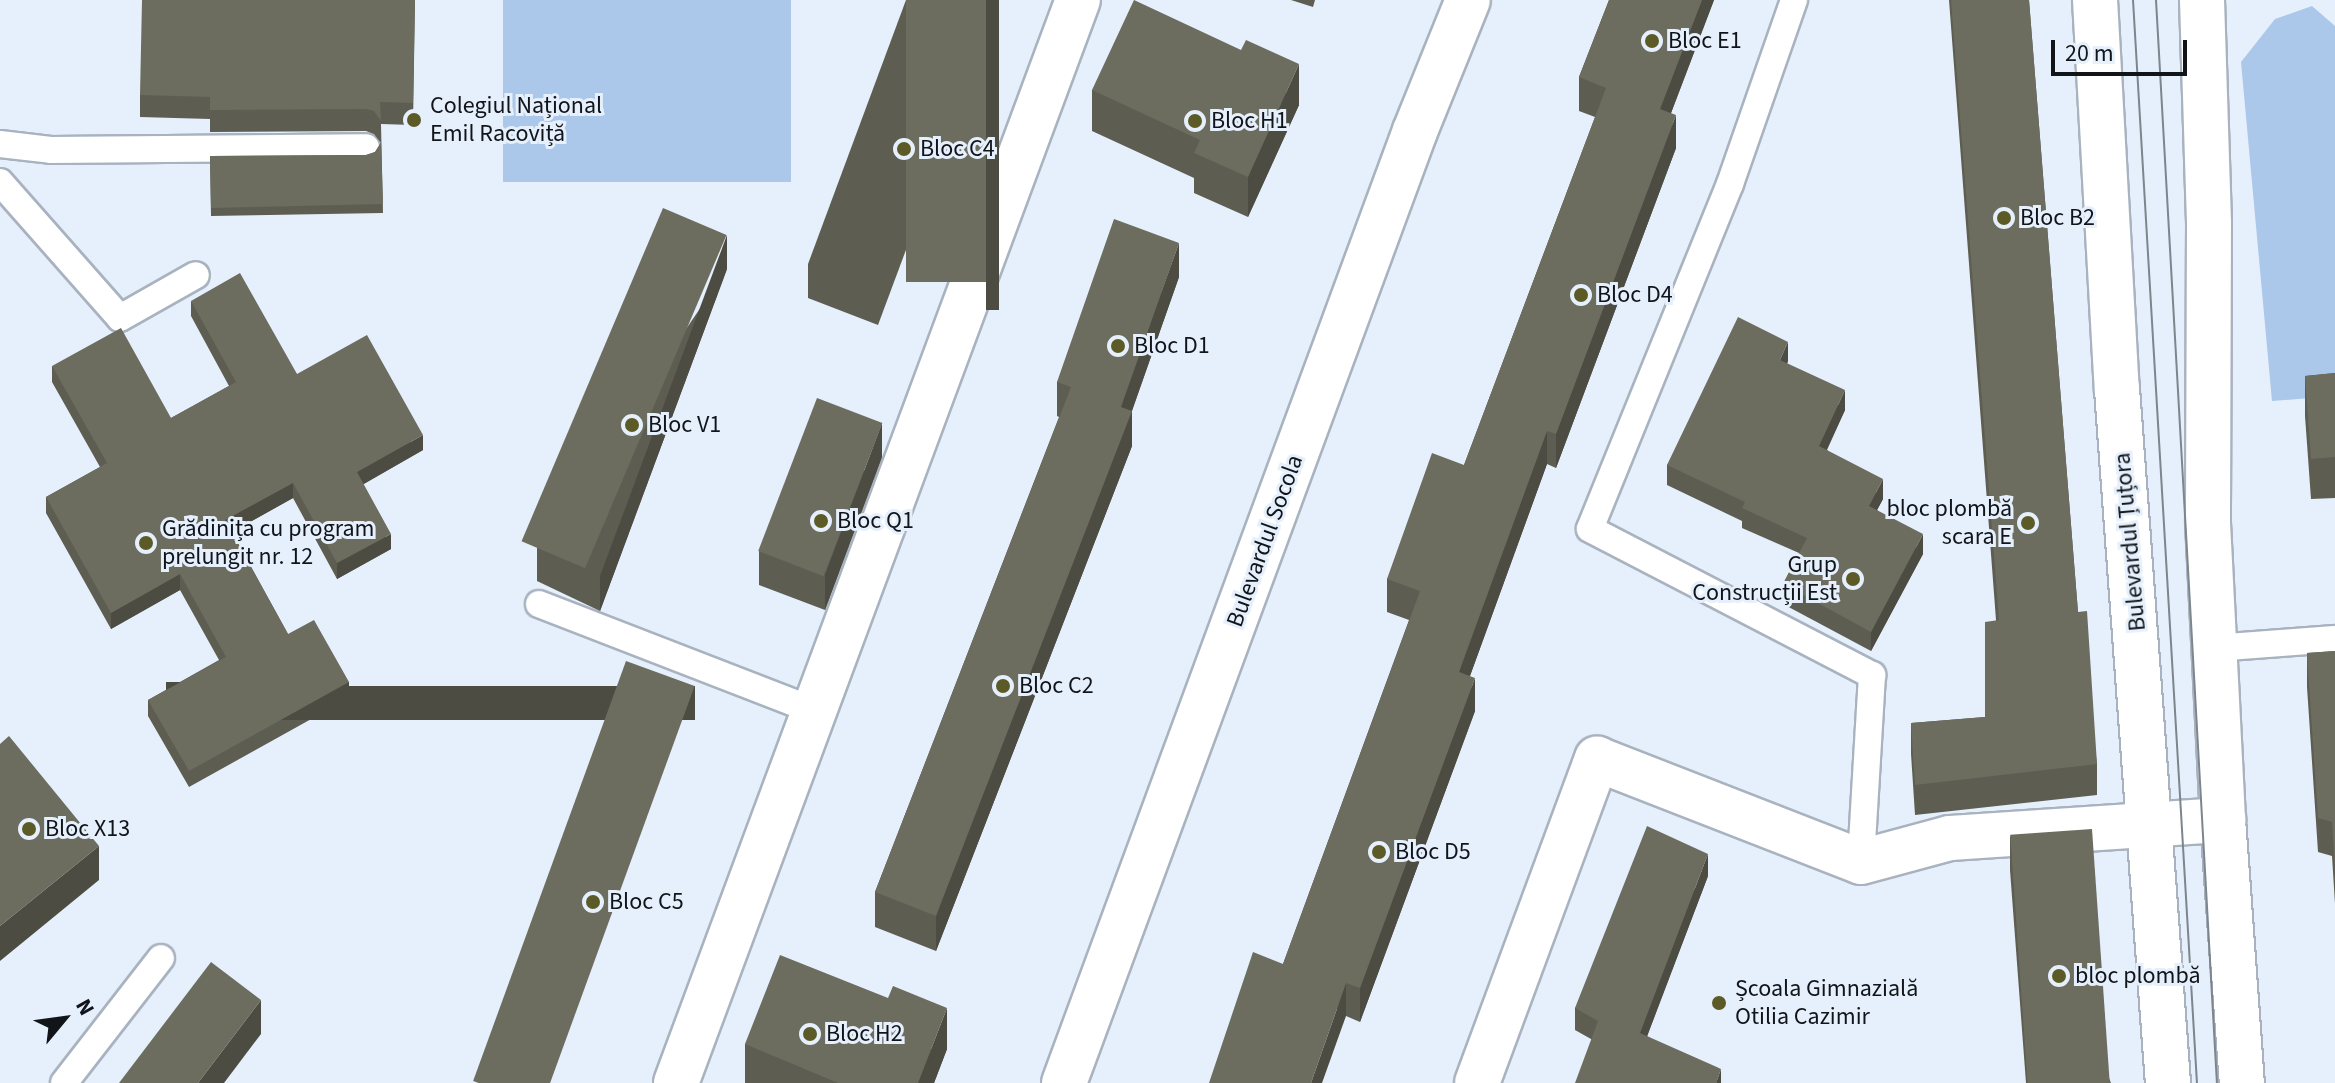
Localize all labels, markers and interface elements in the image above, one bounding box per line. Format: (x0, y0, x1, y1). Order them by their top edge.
scale bar (2055, 24, 2191, 74)
place label: Bloc E1 (1668, 27, 1742, 55)
marker: Bloc E1 (1643, 32, 1661, 50)
text: 20 m (2065, 36, 2114, 71)
place label: Colegiul Național Emil Racoviță (430, 92, 602, 148)
place label: Bloc H1 (1211, 107, 1288, 135)
marker: Colegiul Național Emil Racoviță (405, 111, 423, 129)
marker: Bloc H1 (1186, 112, 1204, 130)
place label: Bloc C4 (920, 135, 995, 163)
marker: Bloc C4 (895, 140, 913, 158)
place label: Bloc B2 (2020, 204, 2095, 232)
marker: Bloc B2 (1995, 209, 2013, 227)
place label: Bloc D4 (1597, 281, 1673, 309)
marker: Bloc D4 (1572, 286, 1590, 304)
place label: Bloc D1 (1134, 332, 1210, 360)
marker: Bloc D1 (1109, 337, 1127, 355)
place label: Bloc V1 (648, 411, 721, 439)
marker: Bloc V1 (623, 416, 641, 434)
street label: Bulevardul Socola (1221, 451, 1309, 631)
street label: Bulevardul Țuțora (2108, 452, 2152, 632)
place label: bloc plombă scara E (1886, 495, 2012, 551)
place label: Bloc Q1 (837, 507, 914, 535)
marker: Bloc Q1 (812, 512, 830, 530)
marker: bloc plombă scara E (2019, 514, 2037, 532)
place label: Grădinița cu program prelungit nr. 12 (162, 515, 374, 571)
marker: Grădinița cu program prelungit nr. 12 (137, 534, 155, 552)
place label: Grup Construcții Est (1692, 551, 1837, 607)
marker: Grup Construcții Est (1844, 570, 1862, 588)
place label: Bloc C2 (1019, 672, 1094, 700)
marker: Bloc C2 (994, 677, 1012, 695)
place label: Bloc X13 (45, 815, 130, 843)
marker: Bloc X13 (20, 820, 38, 838)
place label: Bloc D5 (1395, 838, 1471, 866)
marker: Bloc D5 (1370, 843, 1388, 861)
place label: Bloc C5 (609, 888, 684, 916)
marker: Bloc C5 (584, 893, 602, 911)
place label: bloc plombă (2075, 962, 2201, 990)
marker: bloc plombă (2050, 967, 2068, 985)
place label: Școala Gimnazială Otilia Cazimir (1735, 975, 1918, 1031)
north arrow (24, 979, 104, 1059)
text: N (67, 993, 103, 1022)
marker: Școala Gimnazială Otilia Cazimir (1710, 994, 1728, 1012)
place label: Bloc H2 (826, 1020, 903, 1048)
marker: Bloc H2 (801, 1025, 819, 1043)

